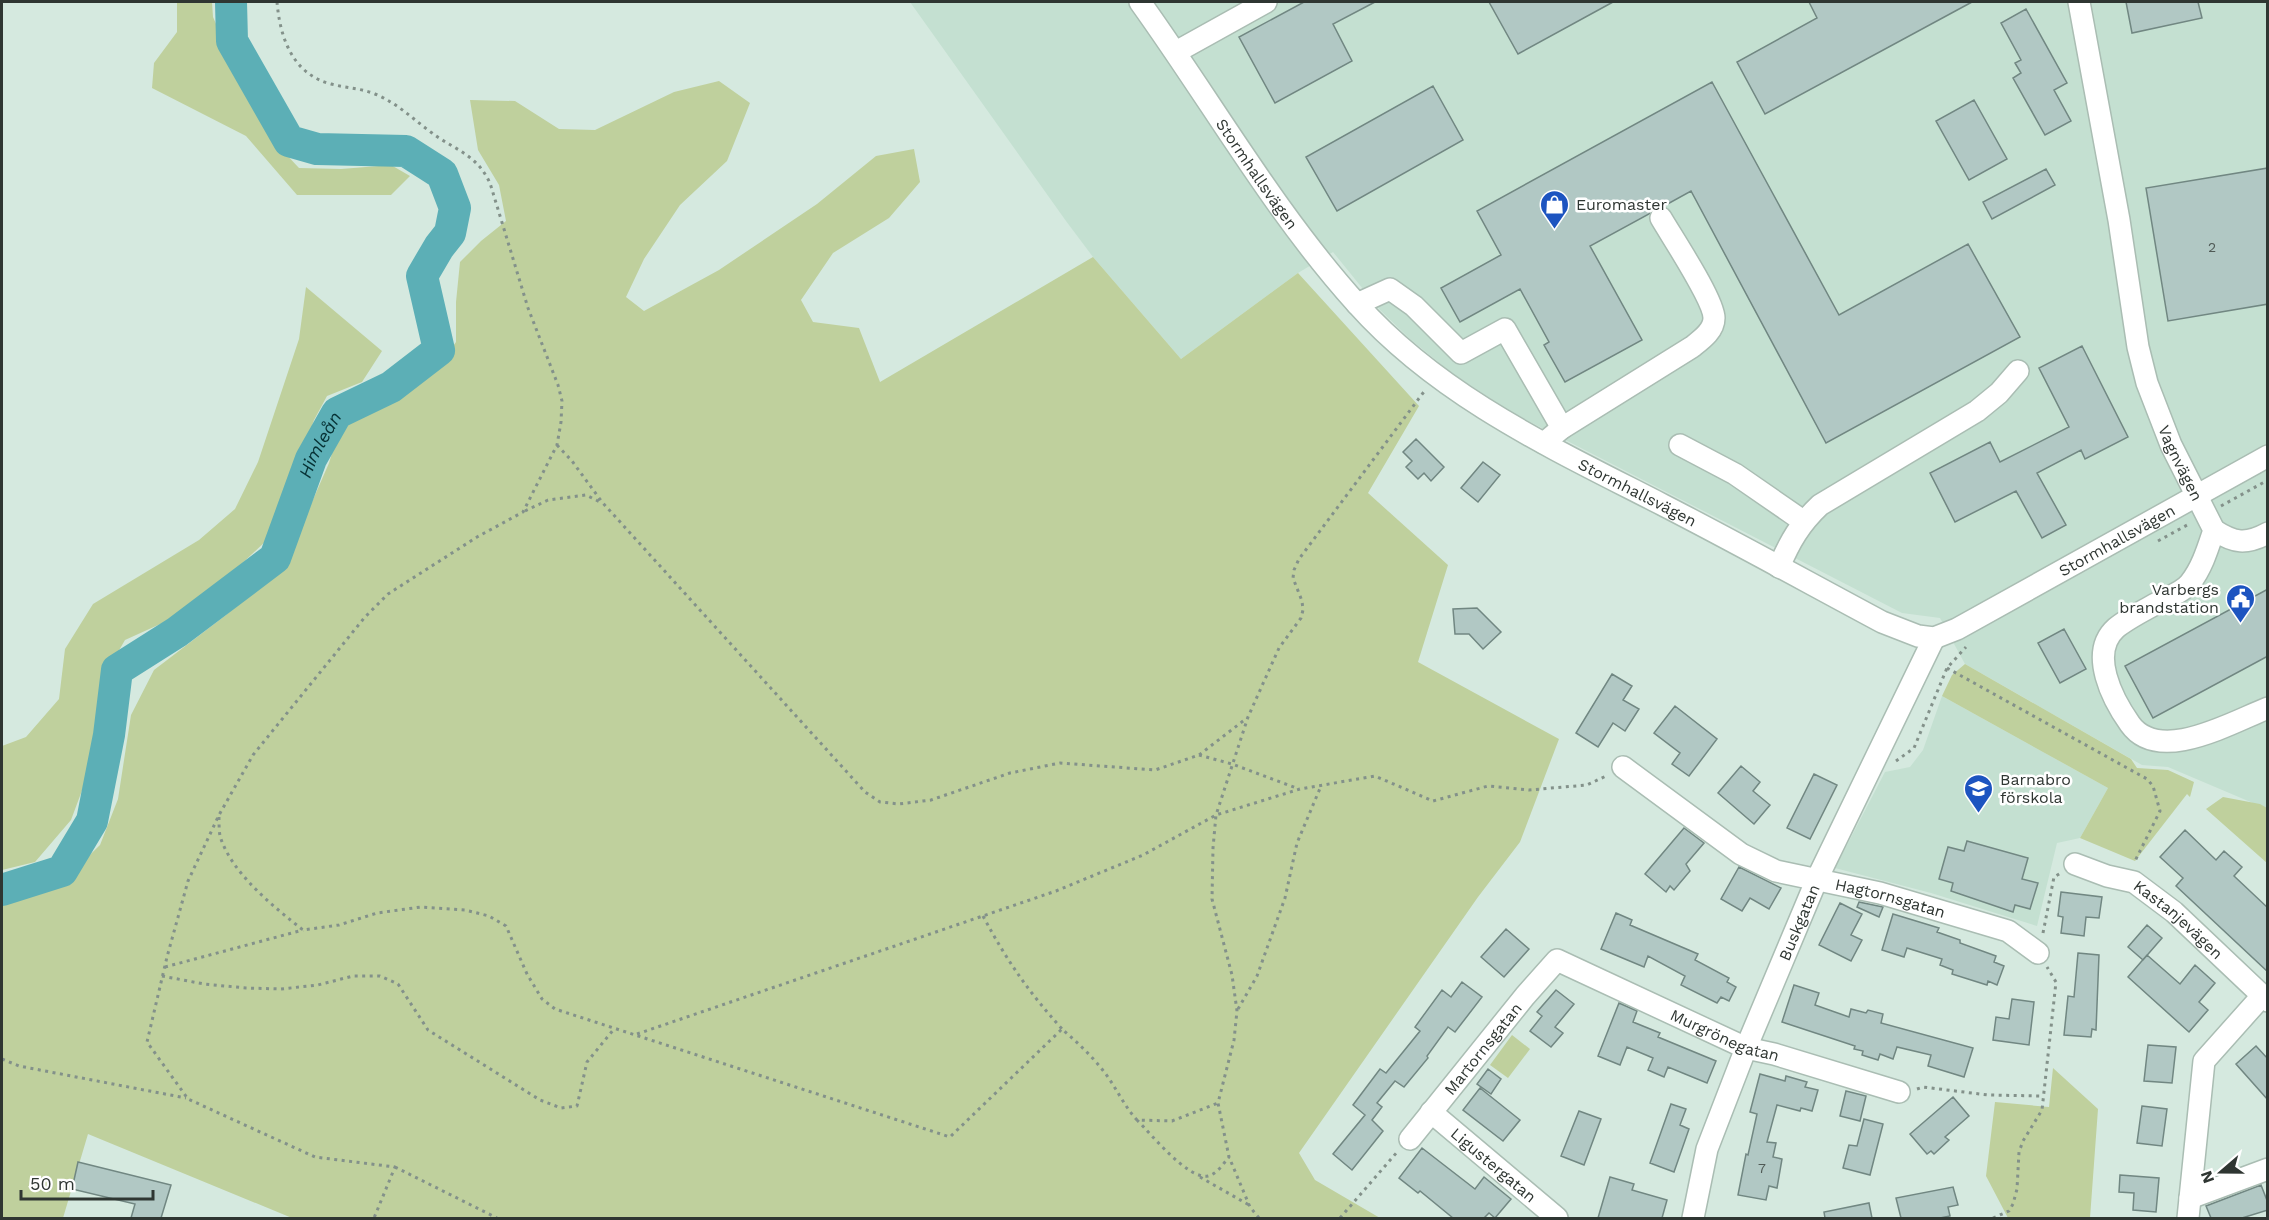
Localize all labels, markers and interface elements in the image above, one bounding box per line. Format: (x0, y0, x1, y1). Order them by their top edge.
street label: Stormhallsvägen (1212, 115, 1302, 233)
shop icon: Euromaster (1539, 188, 1571, 230)
place label: Euromaster (1576, 195, 1667, 214)
house number: 2 (2208, 239, 2216, 255)
water label: Himleån (294, 408, 345, 481)
street label: Vagnvägen (2154, 423, 2207, 504)
street label: Stormhallsvägen (1575, 454, 1700, 531)
street label: Stormhallsvägen (2055, 501, 2178, 581)
place label: Varbergs brandstation (2119, 580, 2219, 617)
public building icon: Varbergs brandstation (2224, 582, 2256, 624)
place label: Barnabro förskola (2000, 770, 2071, 807)
school or university icon: Barnabro förskola (1963, 772, 1995, 814)
street label: Hagtornsgatan (1833, 875, 1948, 922)
street label: Kastanjevägen (2130, 876, 2227, 963)
street label: Buskgatan (1775, 882, 1824, 963)
street label: Martornsgatan (1440, 999, 1526, 1099)
street label: Murgrönegatan (1667, 1005, 1782, 1065)
street label: Ligustergatan (1447, 1124, 1540, 1206)
north arrow (2191, 1142, 2251, 1202)
house number: 7 (1758, 1160, 1766, 1176)
scale bar (21, 1163, 153, 1201)
text: N (2196, 1168, 2218, 1186)
text: 50 m (30, 1173, 75, 1194)

